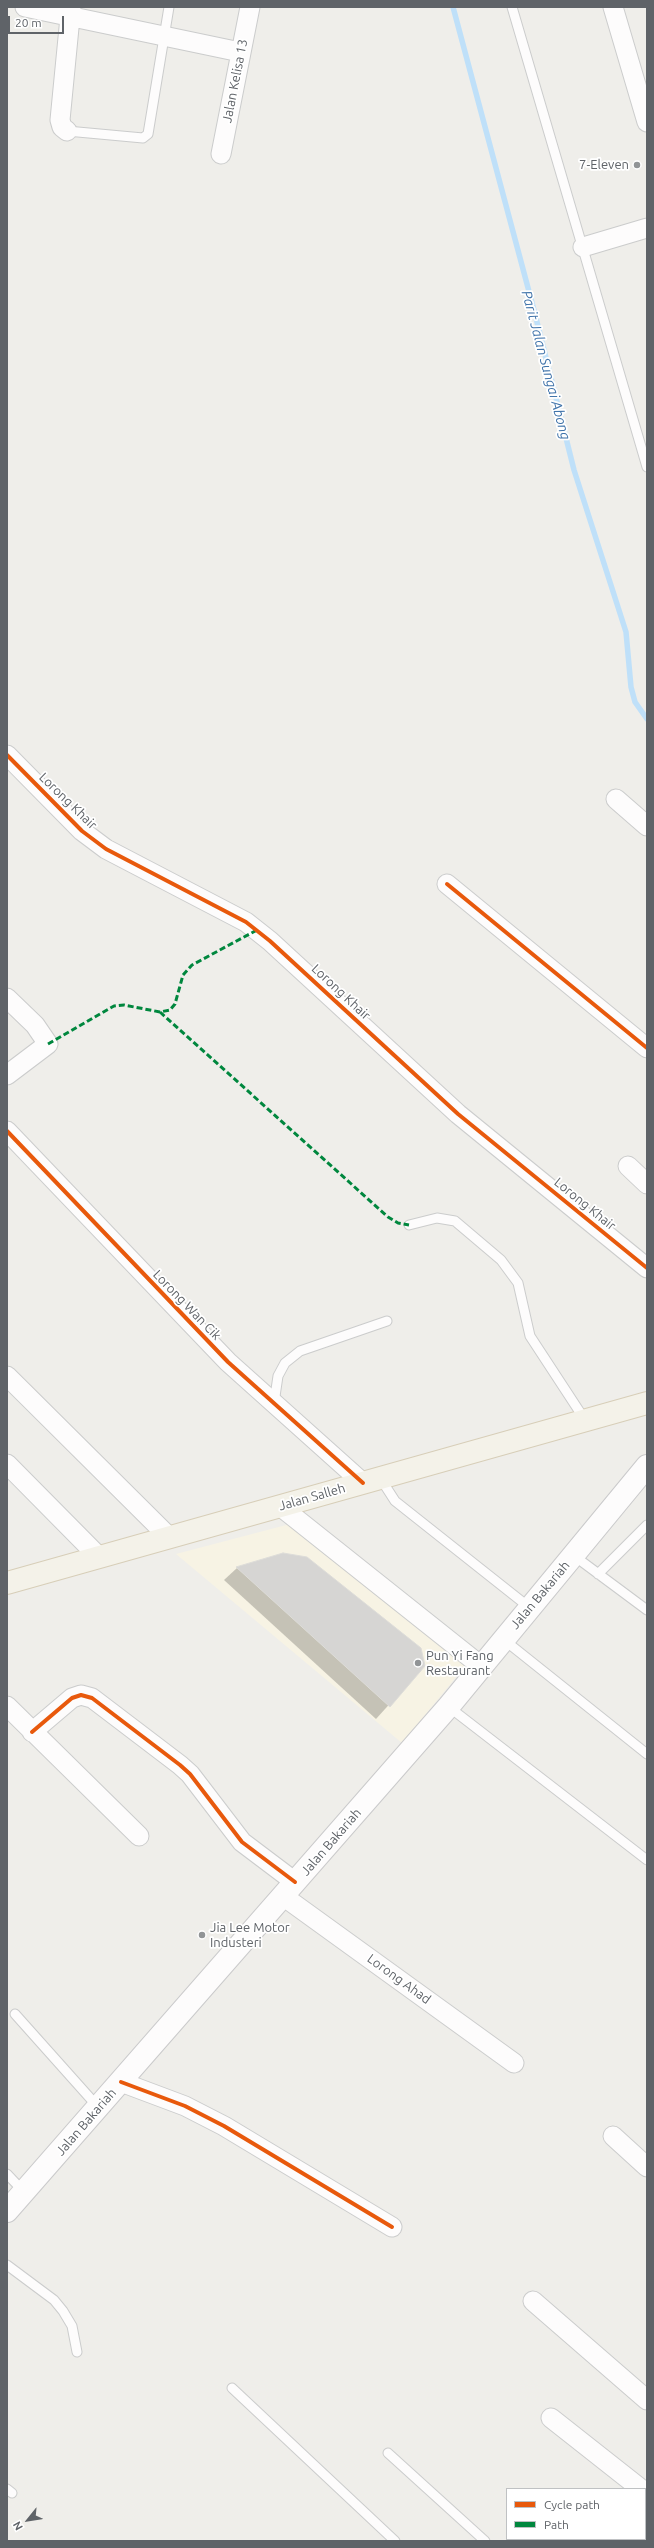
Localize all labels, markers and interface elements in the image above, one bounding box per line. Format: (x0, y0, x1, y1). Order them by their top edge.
scale bar (10, 8, 66, 34)
text: 20 m (15, 16, 42, 29)
street label: Jalan Kelisa 13 (219, 38, 251, 124)
place label: 7-Eleven (579, 157, 629, 173)
marker: 7-Eleven (632, 160, 642, 170)
water label: Parit Jalan Sungai Abong (518, 289, 574, 441)
street label: Lorong Khair (36, 769, 100, 833)
street label: Lorong Khair (308, 961, 374, 1023)
street label: Lorong Khair (551, 1174, 619, 1234)
street label: Lorong Wan Cik (150, 1267, 224, 1343)
street label: Jalan Salleh (277, 1480, 347, 1514)
street label: Jalan Bakariah (507, 1558, 573, 1632)
place label: Pun Yi Fang Restaurant (426, 1648, 494, 1679)
marker: Pun Yi Fang Restaurant (413, 1658, 423, 1668)
street label: Jalan Bakariah (298, 1805, 364, 1879)
place label: Jia Lee Motor Industeri (210, 1920, 290, 1951)
marker: Jia Lee Motor Industeri (197, 1930, 207, 1940)
street label: Lorong Ahad (364, 1951, 434, 2007)
street label: Jalan Bakariah (53, 2085, 119, 2159)
legend (506, 2488, 646, 2540)
text: Cycle path (544, 2498, 600, 2511)
north arrow (8, 2500, 48, 2540)
text: Path (544, 2518, 569, 2531)
text: N (10, 2519, 25, 2533)

